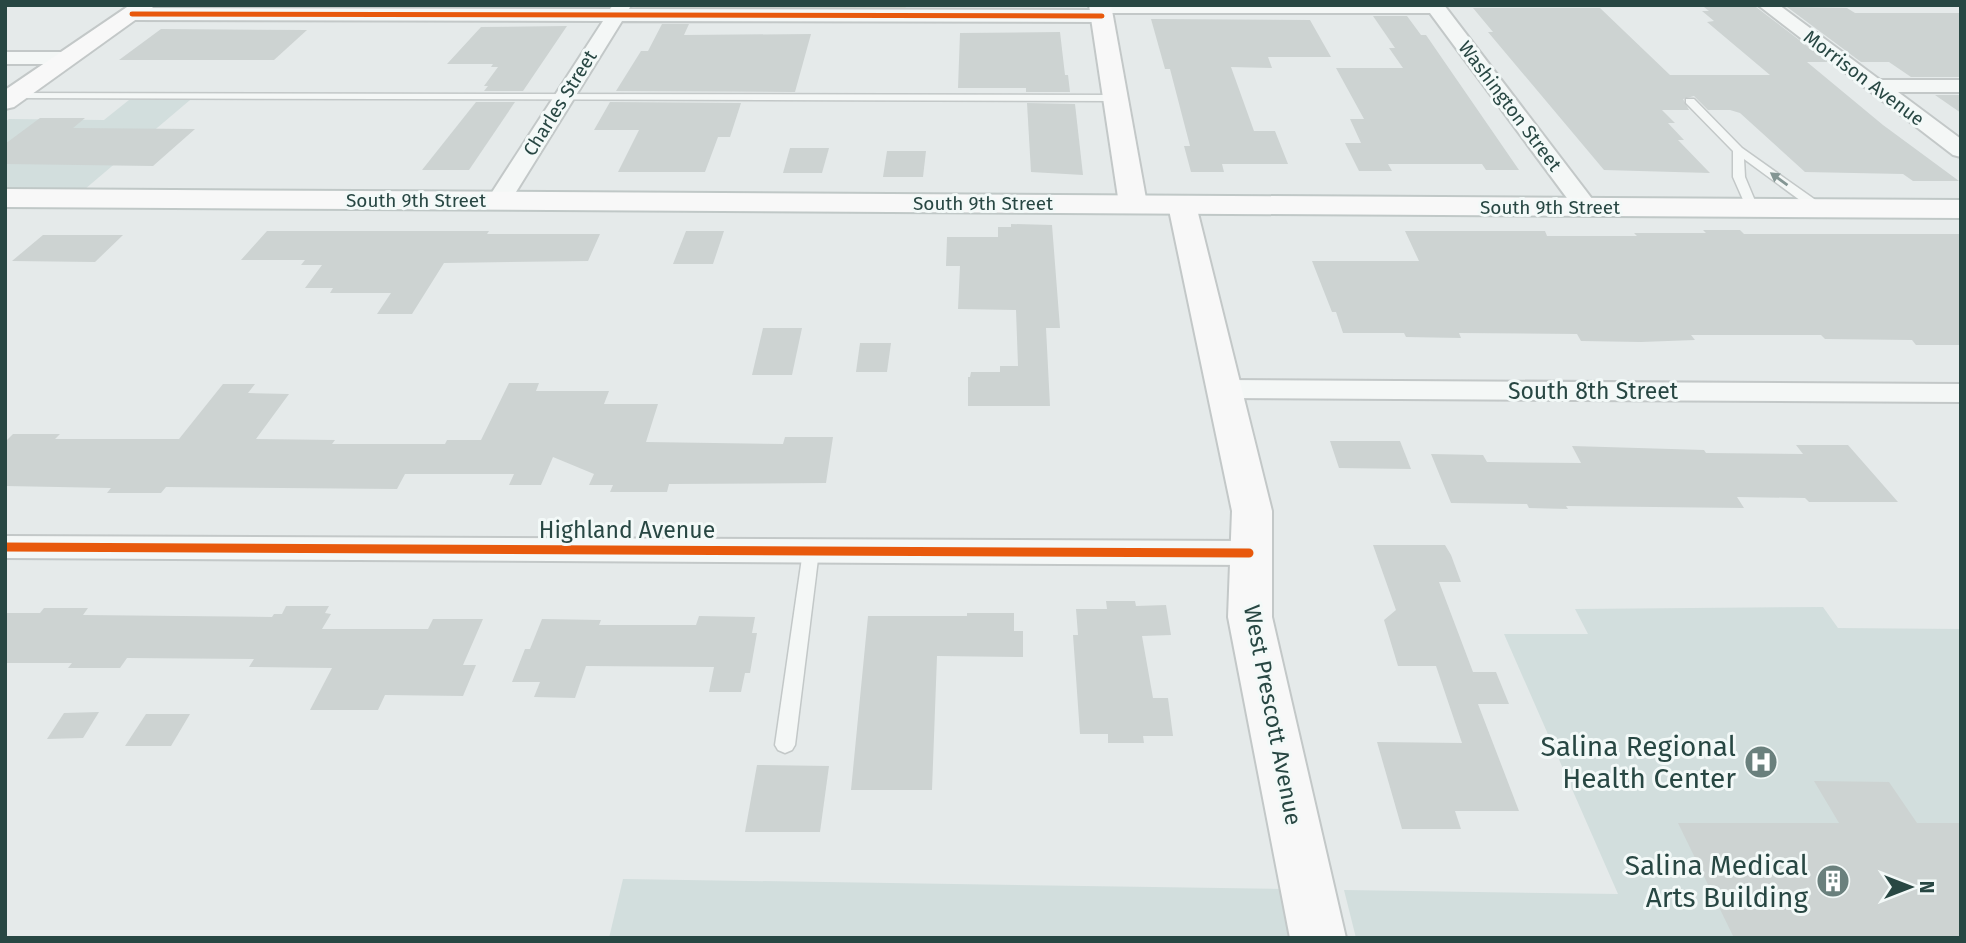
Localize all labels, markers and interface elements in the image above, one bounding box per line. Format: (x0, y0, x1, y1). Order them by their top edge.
street label: Morrison Avenue (1799, 25, 1929, 131)
street label: Washington Street (1454, 36, 1567, 176)
street label: Charles Street (518, 46, 602, 160)
one-way arrow (1770, 172, 1788, 186)
street label: South 9th Street (346, 189, 486, 212)
street label: South 9th Street (913, 192, 1053, 215)
street label: South 9th Street (1480, 196, 1620, 219)
street label: South 8th Street (1508, 377, 1679, 405)
street label: Highland Avenue (539, 516, 715, 544)
street label: West Prescott Avenue (1238, 602, 1308, 828)
place label: Salina Regional Health Center (1540, 730, 1736, 795)
hospital icon: Salina Regional Health Center (1742, 743, 1780, 781)
place label: Salina Medical Arts Building (1625, 849, 1808, 914)
north arrow (1875, 852, 1945, 922)
building icon: Salina Medical Arts Building (1814, 862, 1852, 900)
text: N (1915, 881, 1938, 893)

